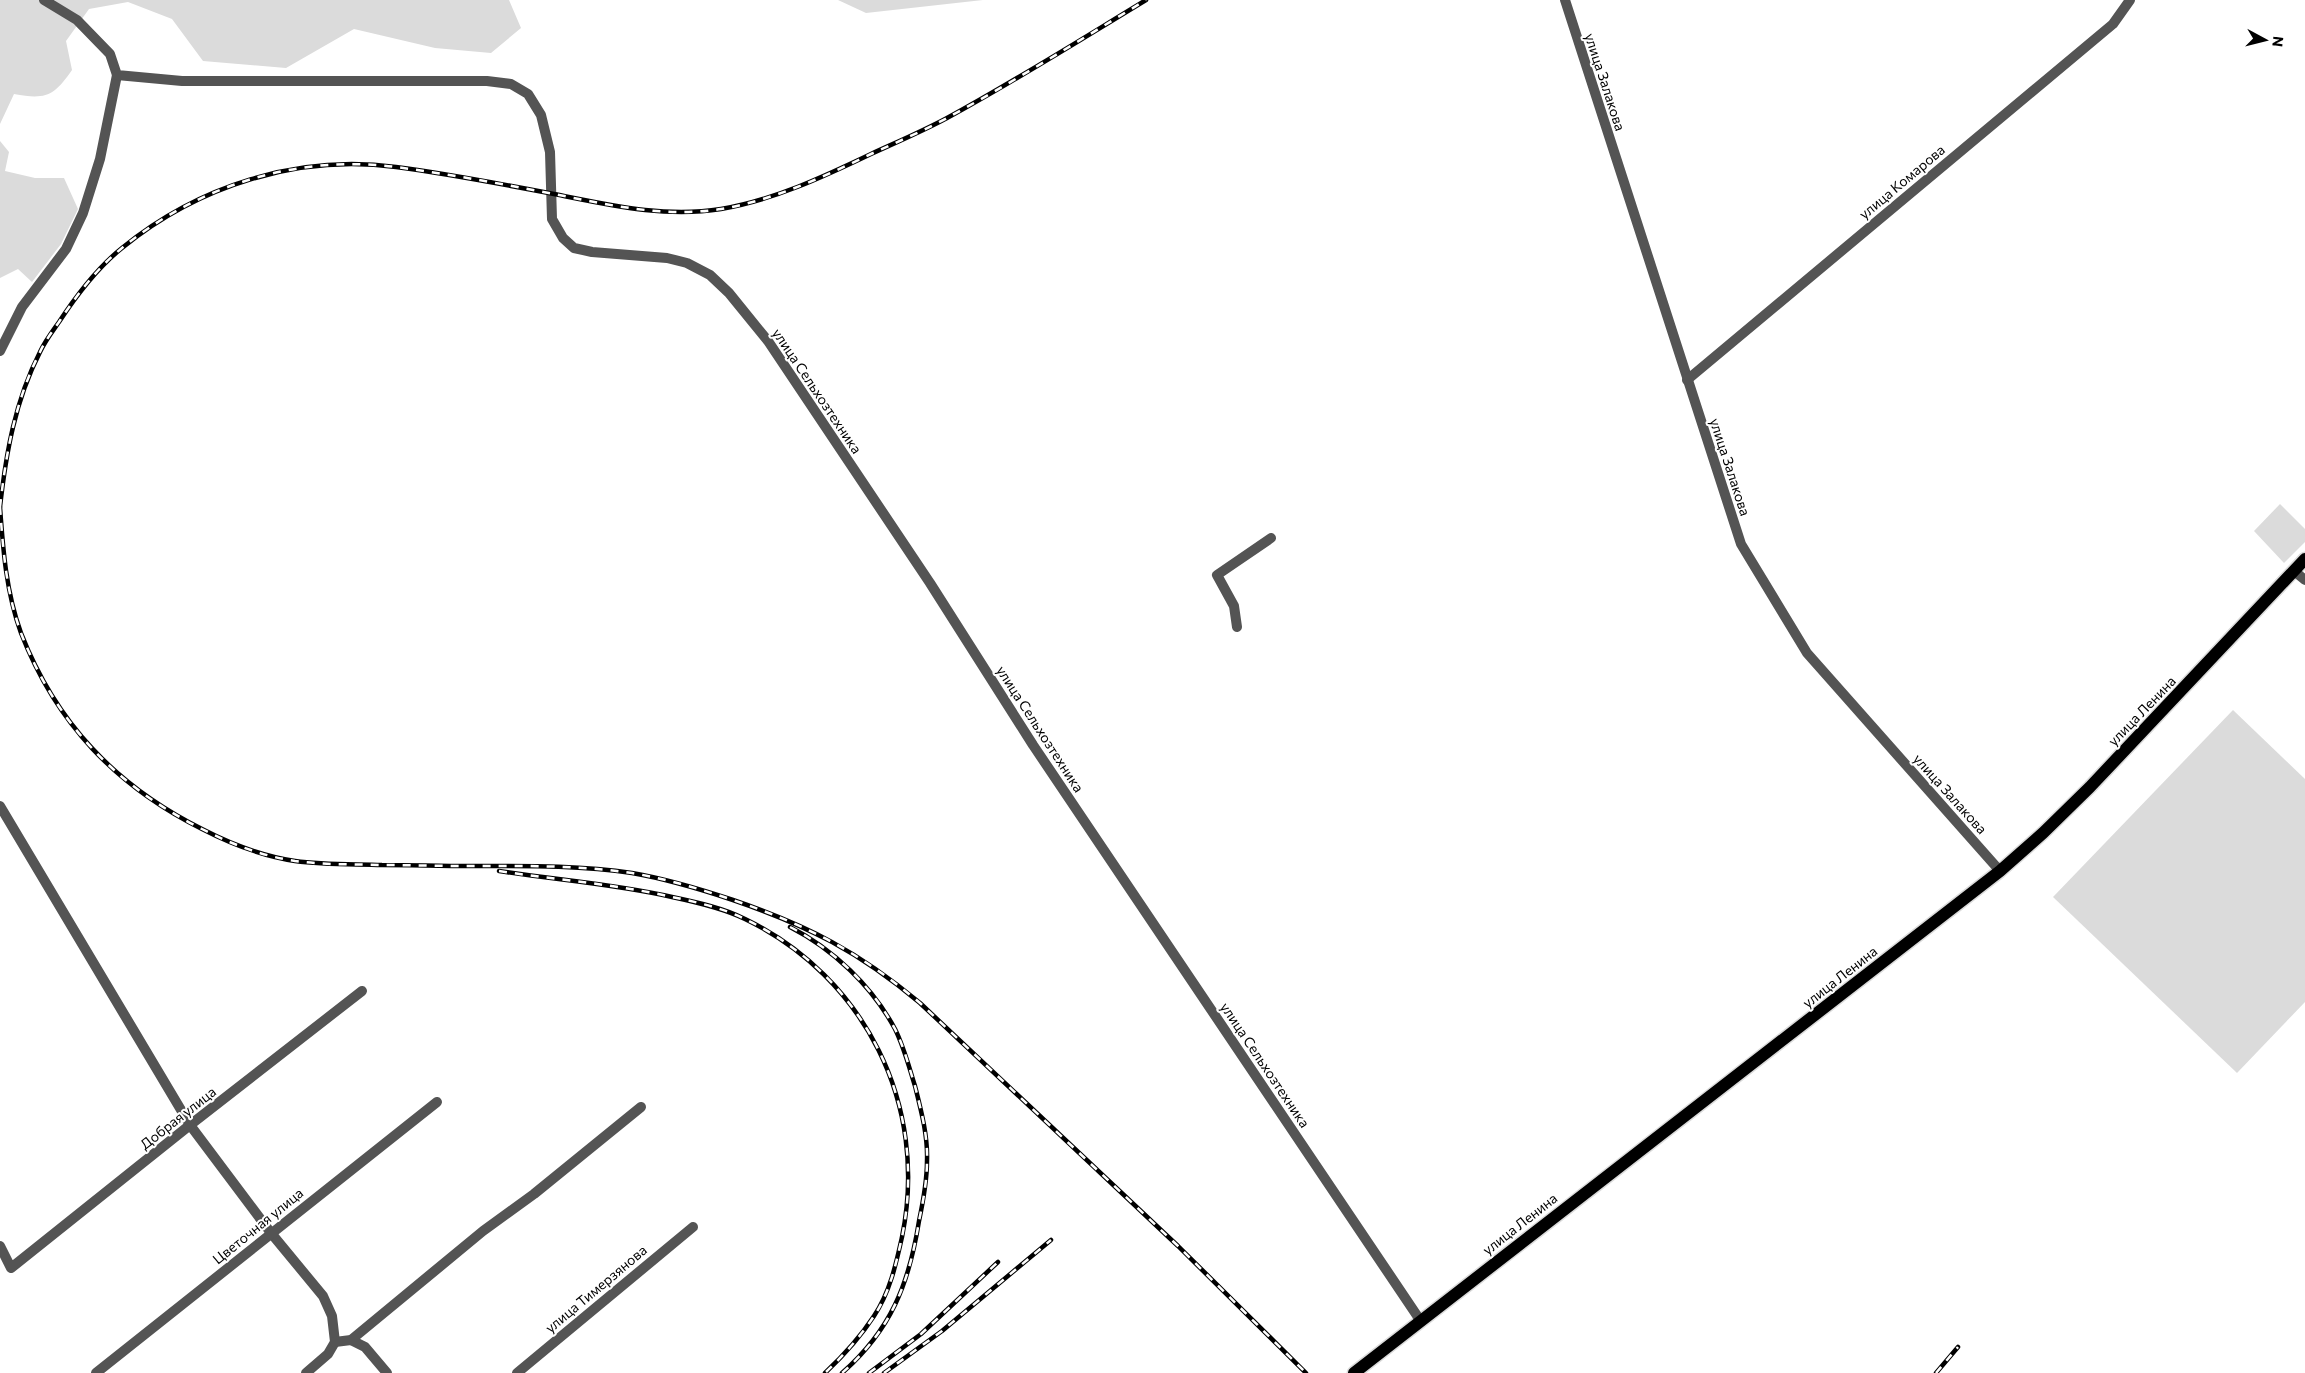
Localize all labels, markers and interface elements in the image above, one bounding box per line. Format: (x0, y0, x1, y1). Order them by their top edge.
north arrow (2240, 15, 2290, 65)
street label: улица Залакова (1582, 31, 1629, 133)
text: N (2269, 35, 2287, 48)
street label: улица Комарова (1855, 141, 1948, 222)
street label: улица Сельхозтехника (769, 325, 866, 457)
street label: улица Залакова (1707, 416, 1754, 518)
street label: улица Сельхозтехника (993, 662, 1088, 795)
street label: улица Ленина (2104, 672, 2179, 749)
street label: улица Залакова (1910, 750, 1991, 837)
street label: улица Ленина (1799, 942, 1880, 1011)
street label: улица Сельхозтехника (1217, 999, 1314, 1131)
street label: Добрая улица (136, 1083, 219, 1153)
street label: Цветочная улица (209, 1184, 306, 1267)
street label: улица Ленина (1479, 1189, 1560, 1258)
street label: улица Тимерзянова (541, 1241, 650, 1336)

